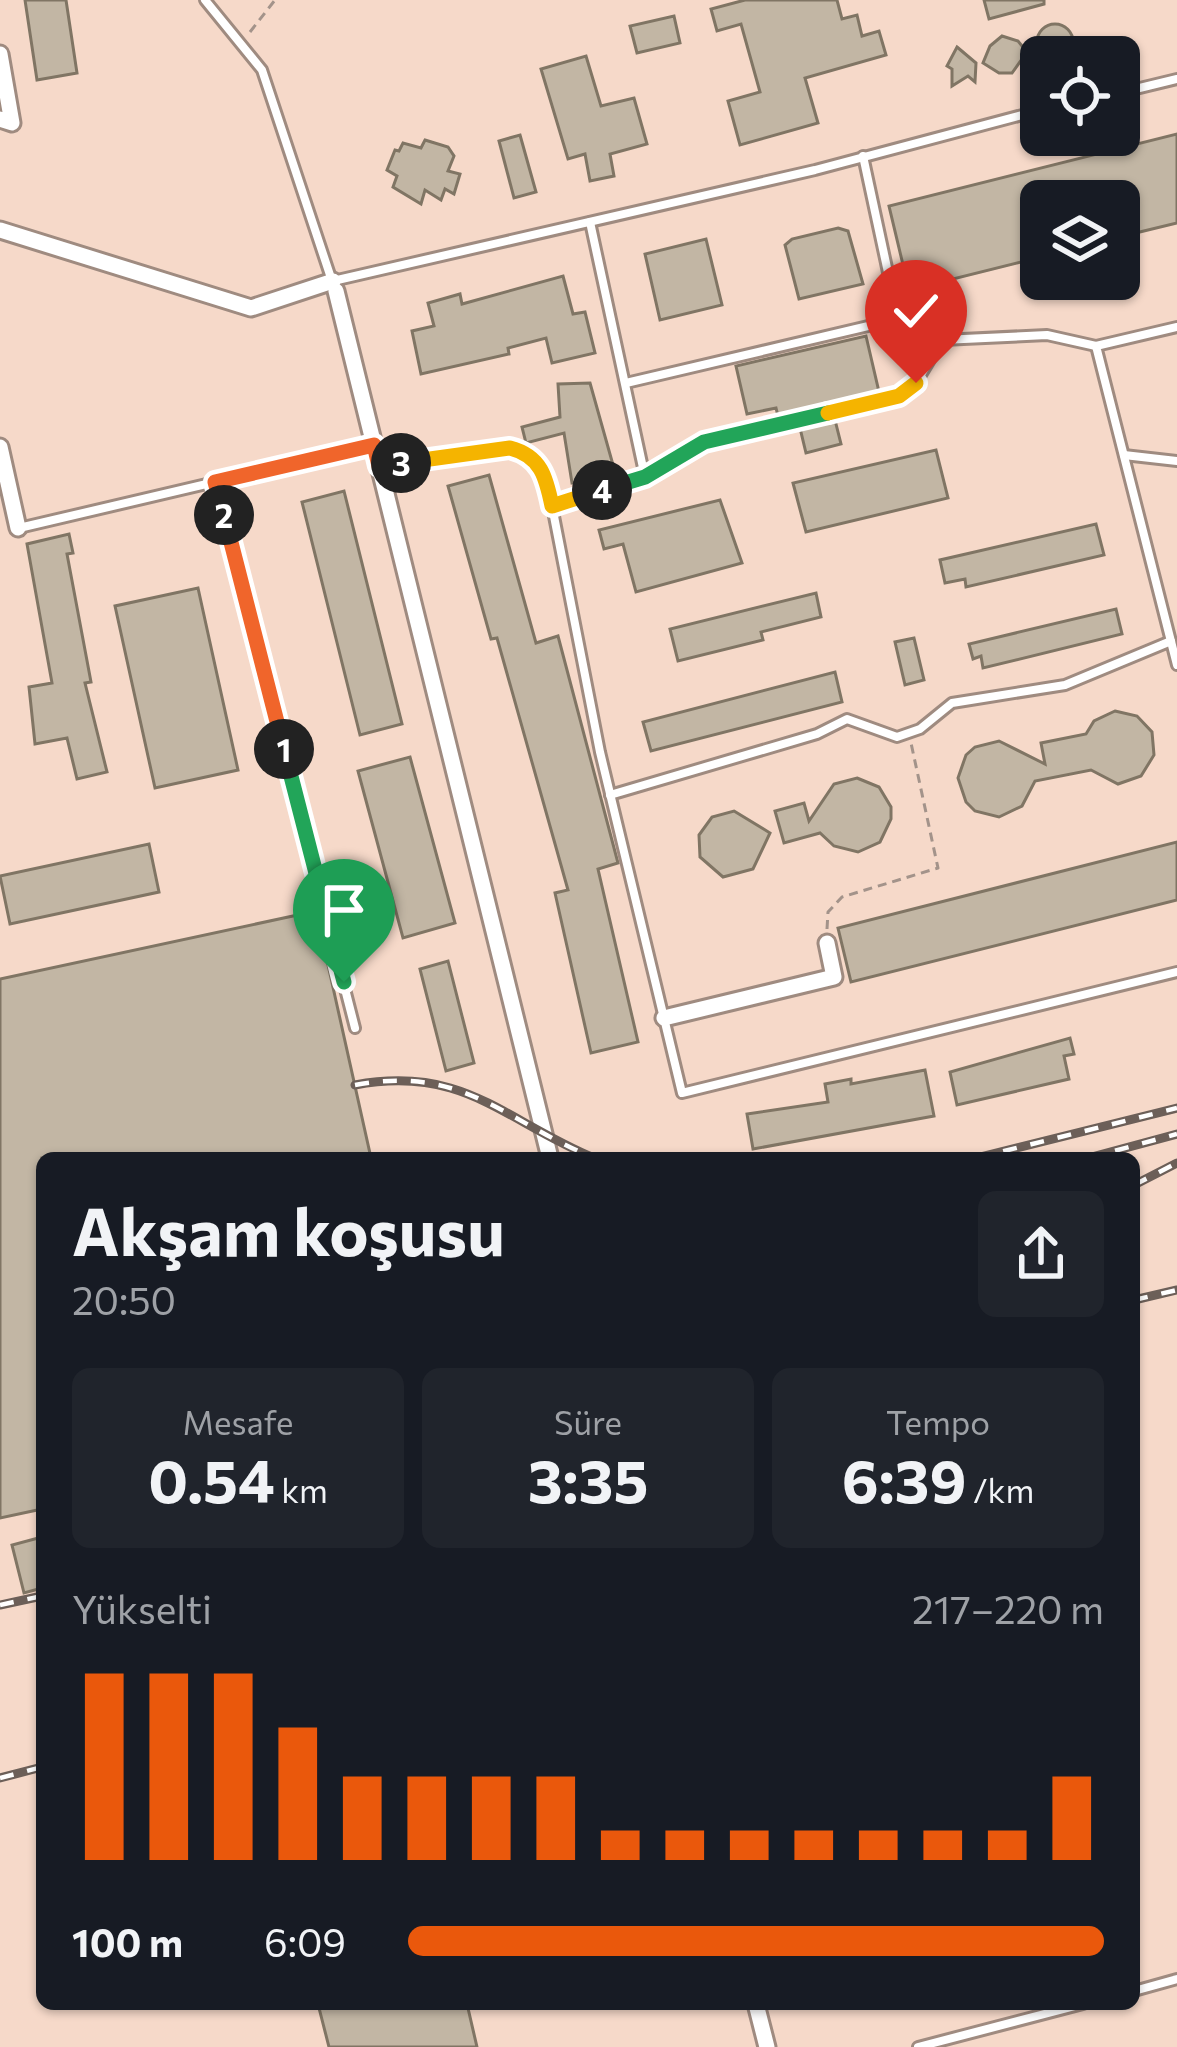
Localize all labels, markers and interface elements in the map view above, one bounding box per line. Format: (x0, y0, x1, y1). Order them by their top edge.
map controls (1020, 36, 1140, 300)
button: locate (1020, 36, 1140, 156)
button: layers (1020, 180, 1140, 300)
pin (865, 260, 967, 383)
icon: check (883, 278, 949, 344)
pin: 3 (371, 433, 431, 493)
text: 3 (391, 442, 411, 483)
pin: 4 (572, 460, 632, 520)
text: 4 (592, 469, 612, 510)
pin: 2 (194, 485, 254, 545)
text: 2 (215, 494, 233, 535)
pin: 1 (254, 719, 314, 779)
text: 1 (277, 728, 291, 769)
pin (293, 859, 395, 982)
icon: arrive (311, 877, 377, 943)
text: Akşam koşusu (72, 1189, 505, 1270)
button: share (978, 1191, 1104, 1317)
text: 20:50 (72, 1275, 176, 1323)
text: Mesafe (183, 1401, 293, 1442)
text: Süre (554, 1401, 622, 1442)
text: Tempo (886, 1401, 990, 1442)
text: 0.54 (148, 1442, 275, 1515)
text: 3:35 (528, 1442, 648, 1515)
text: 6:39 (842, 1442, 967, 1515)
text: km (275, 1469, 328, 1510)
text: /km (967, 1469, 1034, 1510)
text: Yükselti (72, 1584, 212, 1632)
text: 217–220 m (912, 1584, 1104, 1632)
text: 100 m (72, 1917, 183, 1965)
text: 6:09 (264, 1917, 346, 1965)

